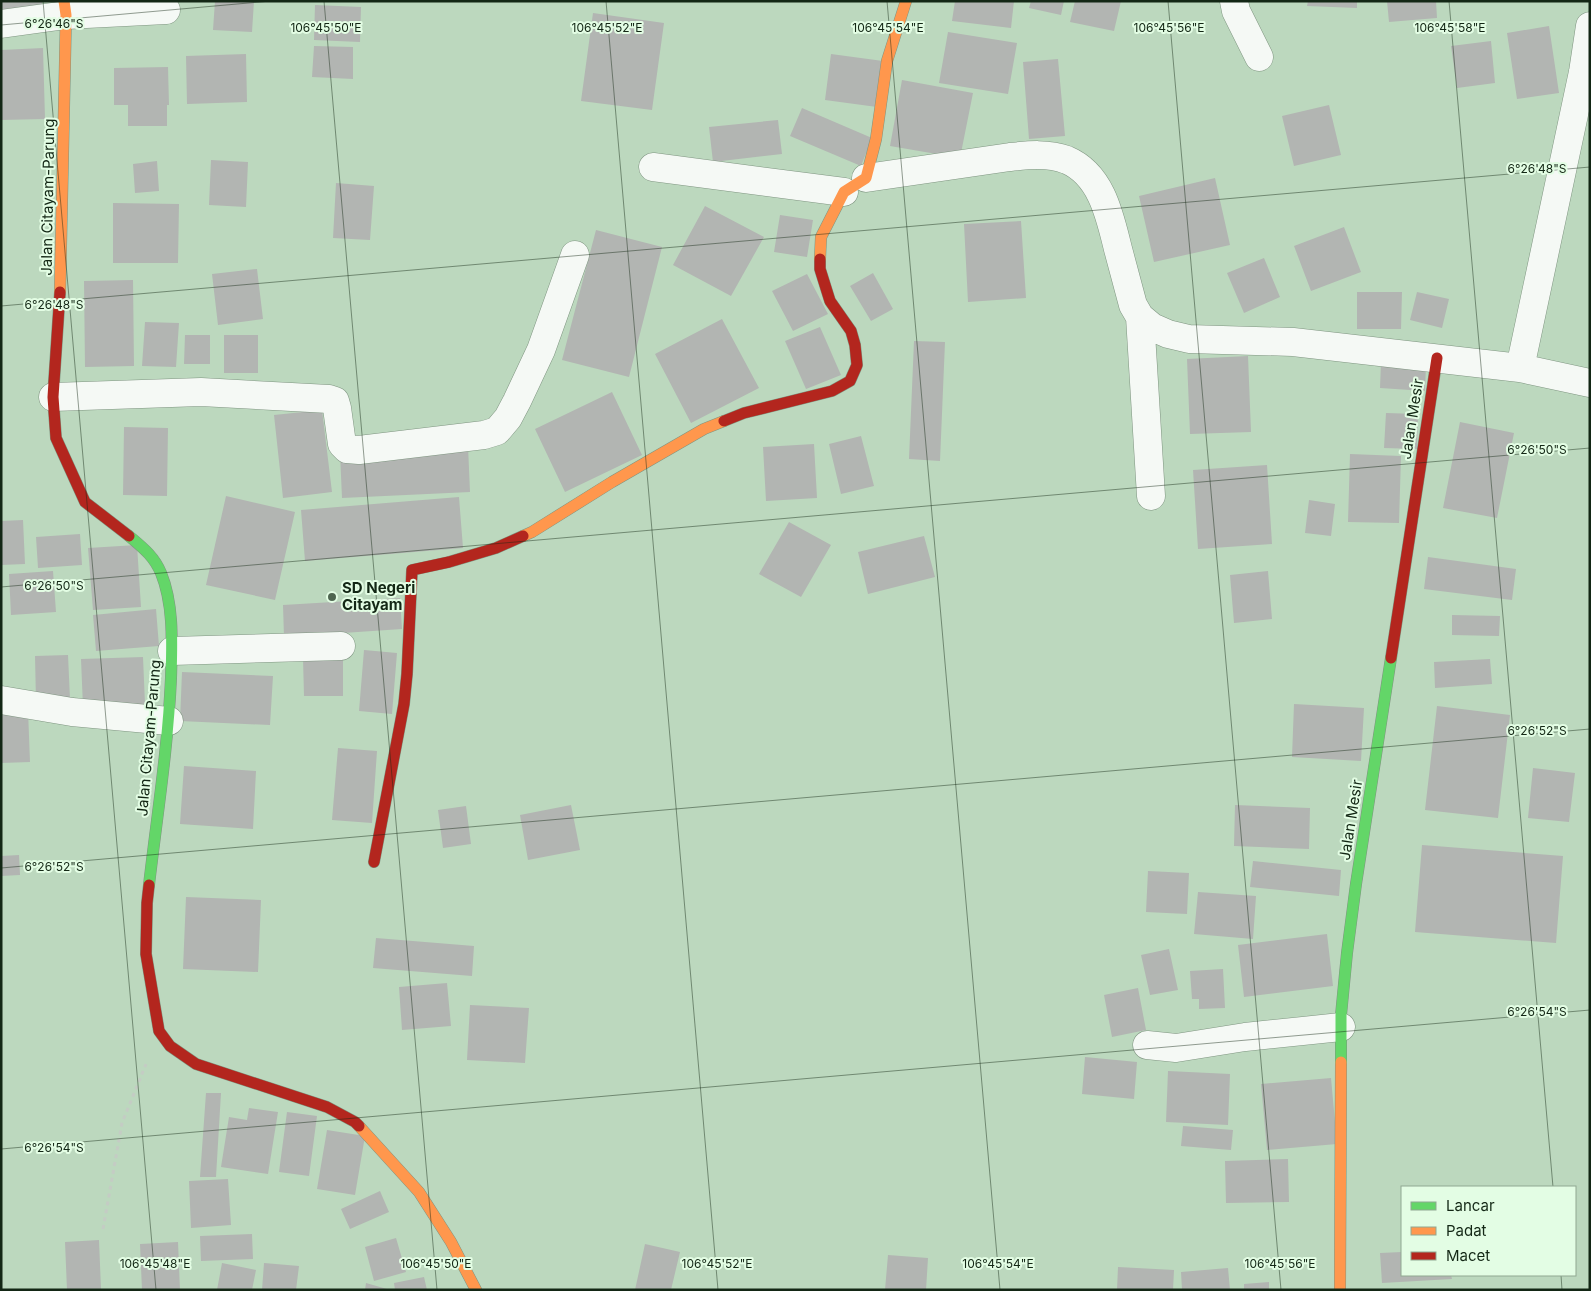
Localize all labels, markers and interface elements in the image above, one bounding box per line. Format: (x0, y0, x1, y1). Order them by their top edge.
text: 6°26'46"S (25, 16, 84, 31)
text: 106°45'50"E (290, 20, 362, 35)
text: 106°45'52"E (572, 20, 642, 35)
text: 106°45'54"E (852, 20, 924, 35)
text: 106°45'56"E (1134, 20, 1205, 35)
text: 106°45'58"E (1415, 20, 1485, 35)
street label: Jalan Citayam-Parung (37, 118, 58, 276)
text: 6°26'48"S (1508, 161, 1567, 176)
text: 6°26'48"S (25, 297, 84, 312)
street label: Jalan Mesir (1396, 377, 1427, 461)
text: 6°26'50"S (1507, 442, 1567, 457)
text: 6°26'50"S (24, 578, 84, 593)
place label: SD Negeri Citayam (342, 578, 415, 614)
marker: SD Negeri Citayam (326, 591, 338, 603)
street label: Jalan Citayam-Parung (132, 659, 165, 817)
text: 6°26'52"S (1507, 723, 1567, 738)
street label: Jalan Mesir (1335, 778, 1366, 862)
text: 6°26'52"S (24, 859, 84, 874)
text: 6°26'54"S (1507, 1004, 1567, 1019)
text: 6°26'54"S (24, 1140, 84, 1155)
legend (1401, 1186, 1576, 1276)
text: Lancar (1446, 1196, 1495, 1215)
text: Padat (1446, 1221, 1487, 1240)
text: Macet (1446, 1246, 1490, 1265)
text: 106°45'48"E (120, 1256, 190, 1271)
text: 106°45'50"E (400, 1256, 472, 1271)
text: 106°45'52"E (682, 1256, 752, 1271)
text: 106°45'54"E (962, 1256, 1034, 1271)
text: 106°45'56"E (1245, 1256, 1316, 1271)

